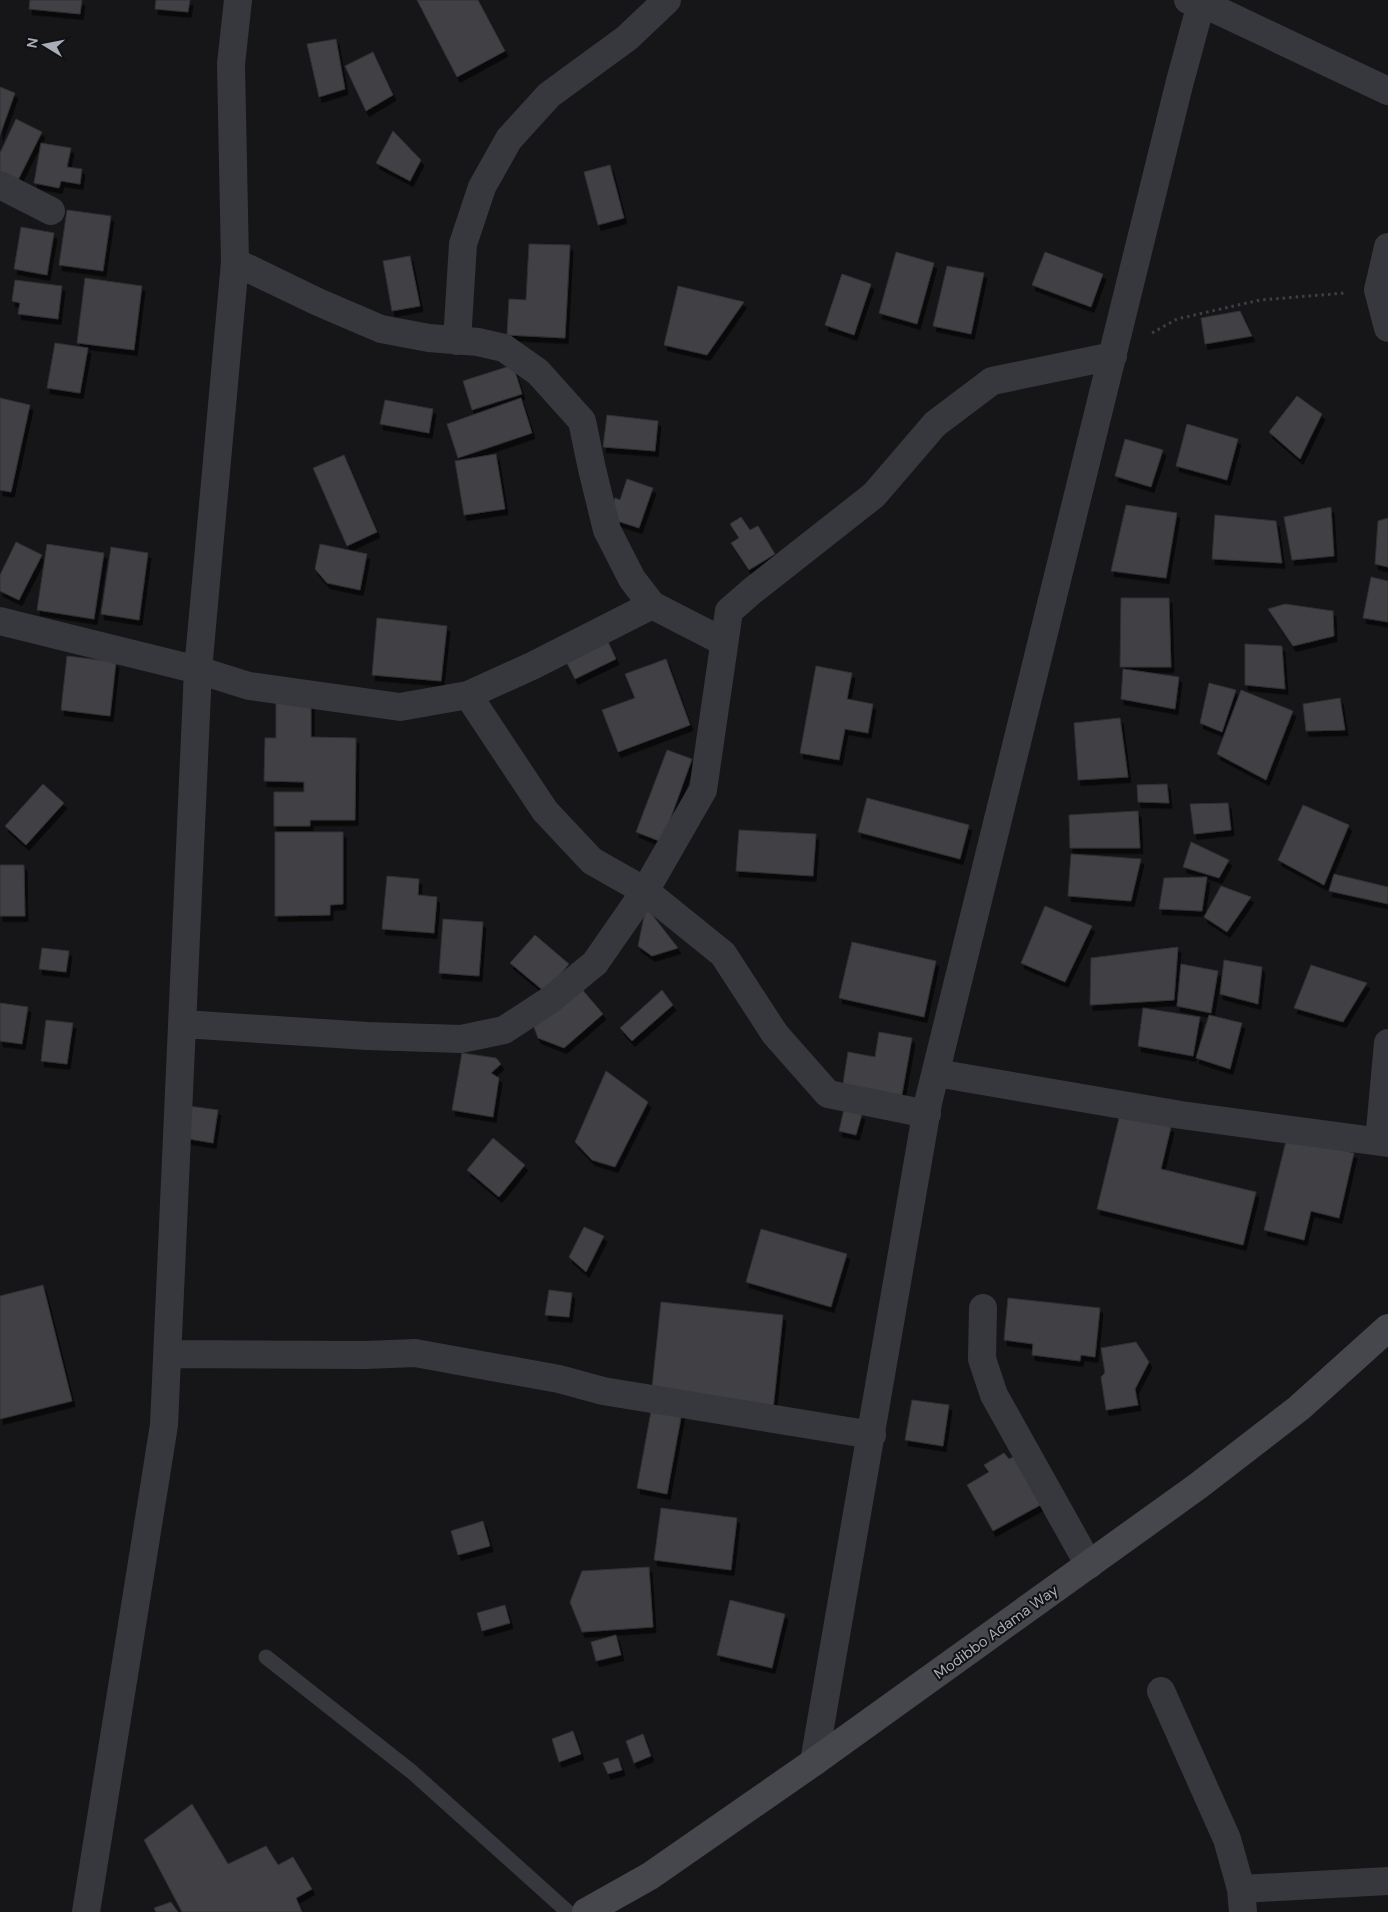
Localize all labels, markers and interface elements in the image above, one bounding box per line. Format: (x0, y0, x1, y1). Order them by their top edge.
north arrow (20, 20, 70, 70)
text: N (22, 36, 42, 49)
street label: Modibbo Adama Way (930, 1580, 1063, 1684)

